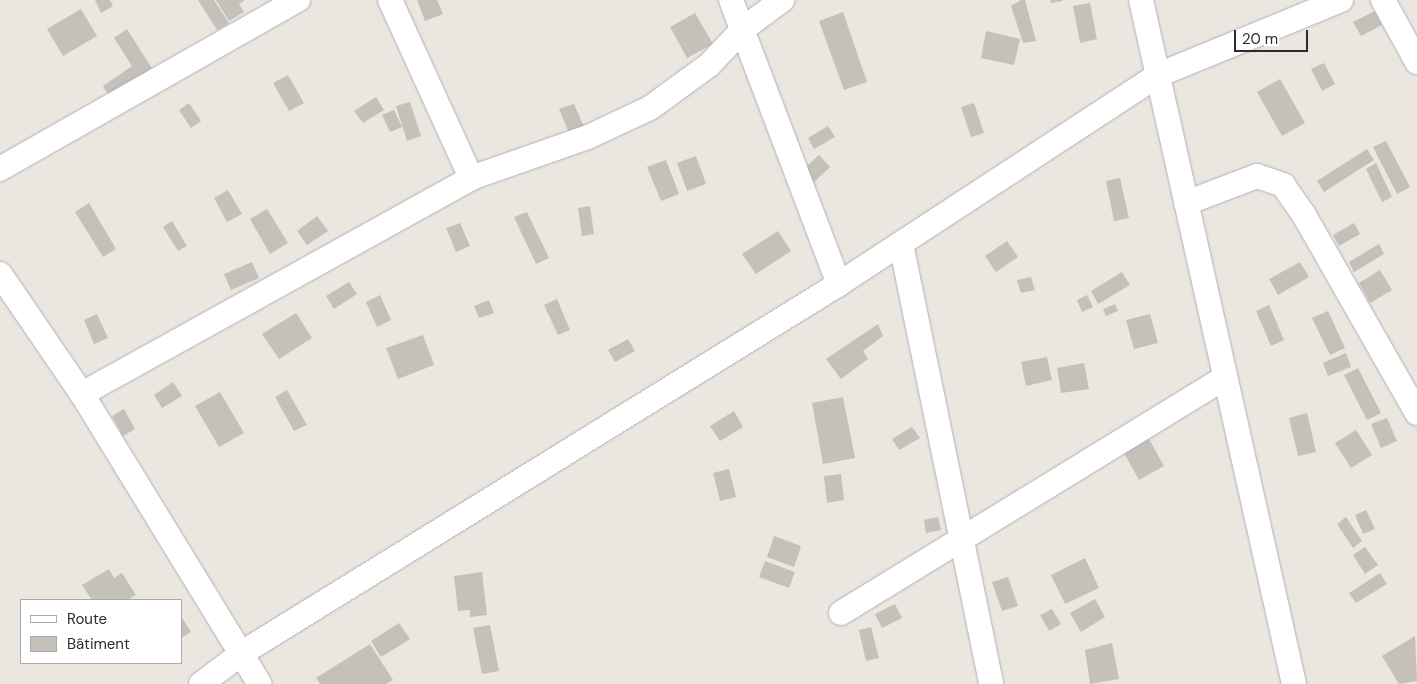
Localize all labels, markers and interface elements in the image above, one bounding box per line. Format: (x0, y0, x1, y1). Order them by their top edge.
scale bar (1237, 20, 1311, 52)
text: 20 m (1242, 29, 1278, 49)
legend (20, 599, 182, 664)
text: Route (67, 609, 107, 629)
text: Bâtiment (67, 634, 130, 654)

